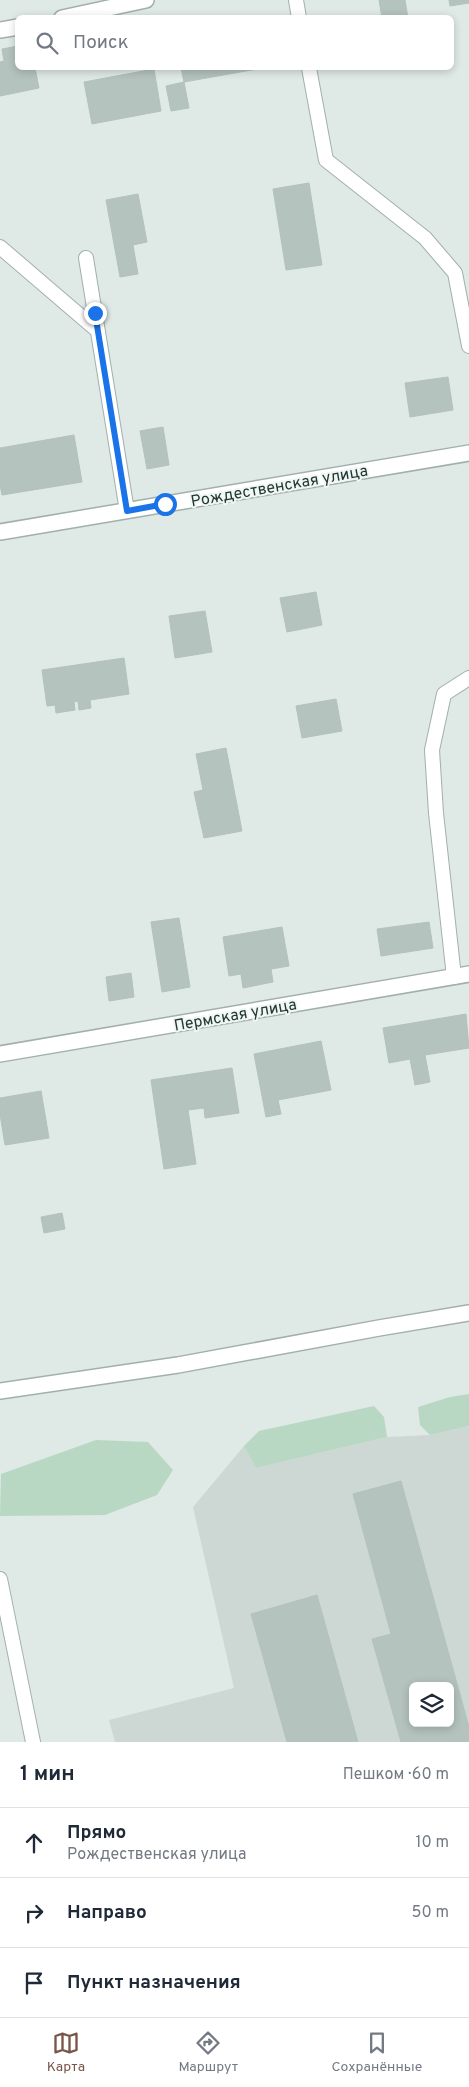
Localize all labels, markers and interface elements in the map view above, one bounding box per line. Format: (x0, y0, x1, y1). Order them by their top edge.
search box (15, 15, 454, 70)
icon: search (33, 29, 61, 57)
text: Поиск (73, 31, 129, 55)
route end (84, 302, 107, 325)
street label: Рождественская улица (189, 462, 369, 512)
route start (154, 493, 177, 516)
street label: Пермская улица (172, 995, 298, 1037)
map controls (409, 1682, 454, 1727)
button: layers (409, 1682, 454, 1727)
text: 1 мин (20, 1761, 75, 1788)
text: Пешком · 60 m (343, 1765, 449, 1785)
text: Прямо (67, 1821, 126, 1845)
icon: ahead (20, 1829, 48, 1857)
text: 10 m (415, 1833, 449, 1853)
text: Рождественская улица (67, 1845, 247, 1865)
icon: right (20, 1899, 48, 1927)
text: Направо (67, 1901, 147, 1925)
text: 50 m (412, 1903, 449, 1923)
icon: arrive (20, 1969, 48, 1997)
text: Пункт назначения (67, 1971, 241, 1995)
tab: Карта (47, 2029, 85, 2076)
tab: Маршрут (178, 2029, 238, 2076)
tab: Сохранённые (331, 2029, 422, 2076)

